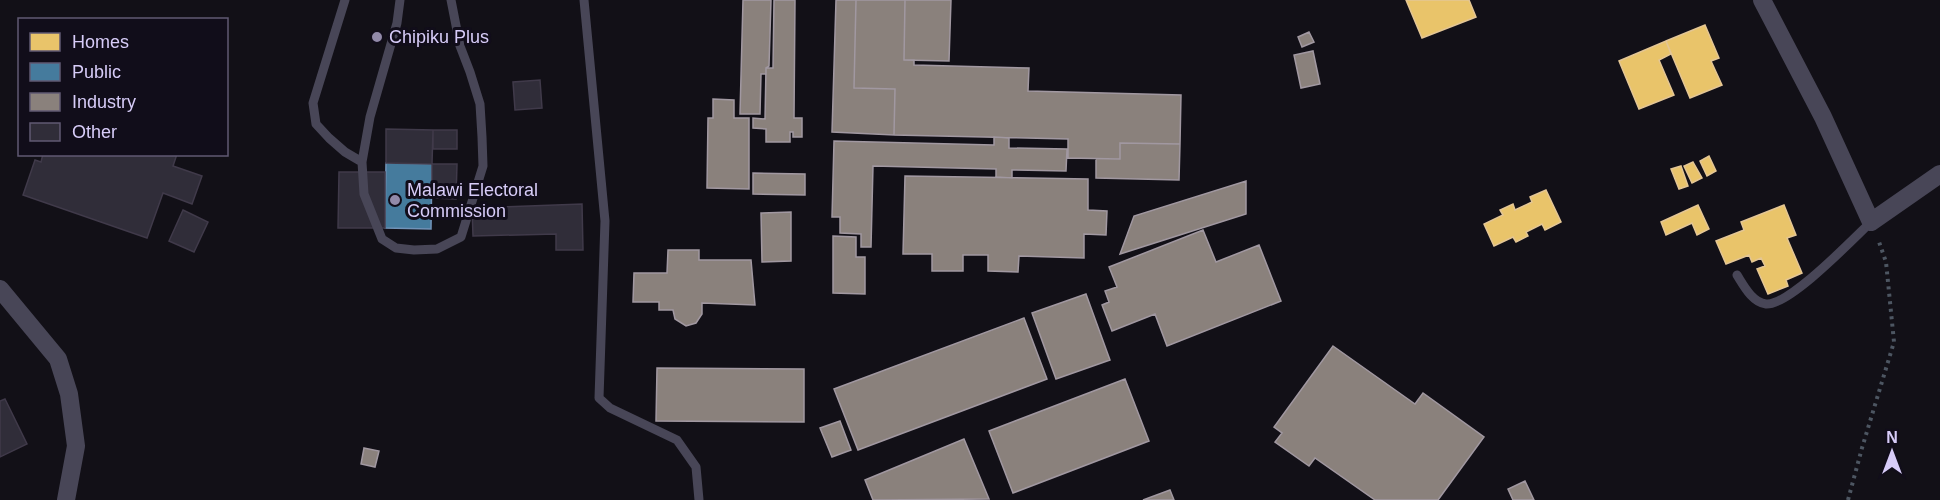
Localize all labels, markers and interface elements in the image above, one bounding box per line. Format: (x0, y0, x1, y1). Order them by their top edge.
legend (18, 18, 228, 156)
place label: Chipiku Plus (389, 27, 489, 47)
marker: Chipiku Plus (370, 30, 384, 44)
text: Homes (72, 32, 129, 52)
text: Public (72, 62, 121, 82)
text: Industry (72, 92, 136, 112)
text: Other (72, 122, 117, 142)
place label: Malawi Electoral Commission (407, 180, 538, 221)
marker: Malawi Electoral Commission (388, 193, 402, 207)
north arrow (1862, 422, 1922, 482)
text: N (1886, 429, 1898, 446)

